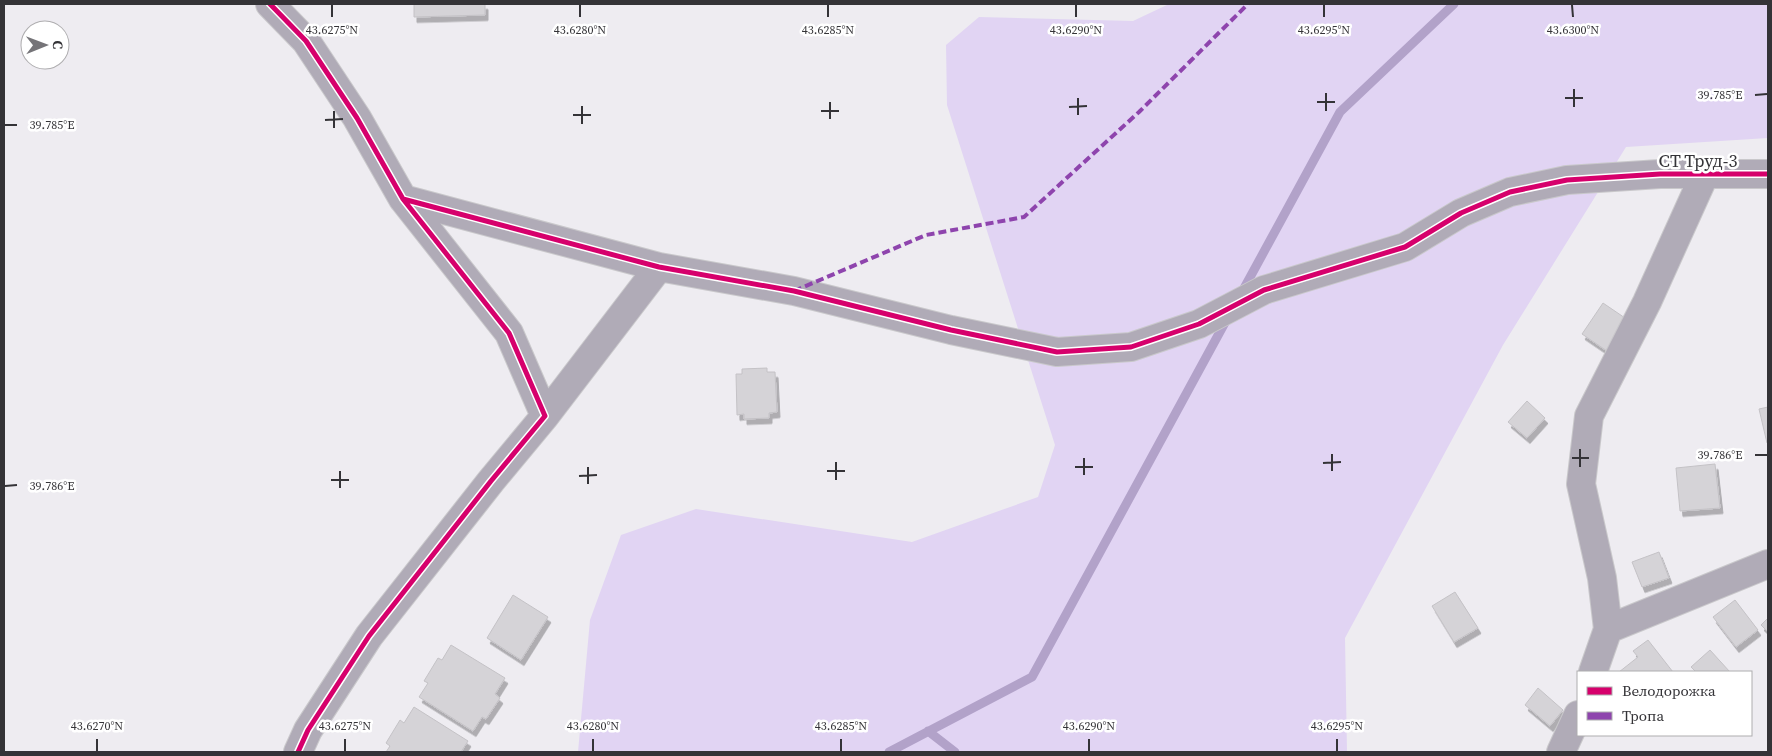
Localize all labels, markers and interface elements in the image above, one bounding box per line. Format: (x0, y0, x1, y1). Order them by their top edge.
north arrow (20, 20, 70, 70)
text: 43.6275°N (306, 22, 358, 38)
text: 43.6280°N (554, 22, 606, 38)
text: 43.6285°N (802, 22, 854, 38)
text: 43.6290°N (1050, 22, 1102, 38)
text: 43.6295°N (1298, 22, 1350, 38)
text: 43.6300°N (1547, 22, 1599, 38)
text: С (48, 40, 68, 50)
text: 39.785°E (1698, 87, 1742, 103)
text: 39.785°E (30, 117, 74, 133)
street label: СТ Труд-3 (1659, 148, 1737, 173)
text: 39.786°E (1698, 447, 1742, 463)
text: 39.786°E (30, 478, 74, 494)
legend (1577, 671, 1752, 736)
text: Велодорожка (1622, 680, 1716, 701)
text: Тропа (1622, 705, 1664, 726)
text: 43.6270°N (71, 718, 123, 734)
text: 43.6275°N (319, 718, 371, 734)
text: 43.6280°N (567, 718, 619, 734)
text: 43.6285°N (815, 718, 867, 734)
text: 43.6290°N (1063, 718, 1115, 734)
text: 43.6295°N (1311, 718, 1363, 734)

